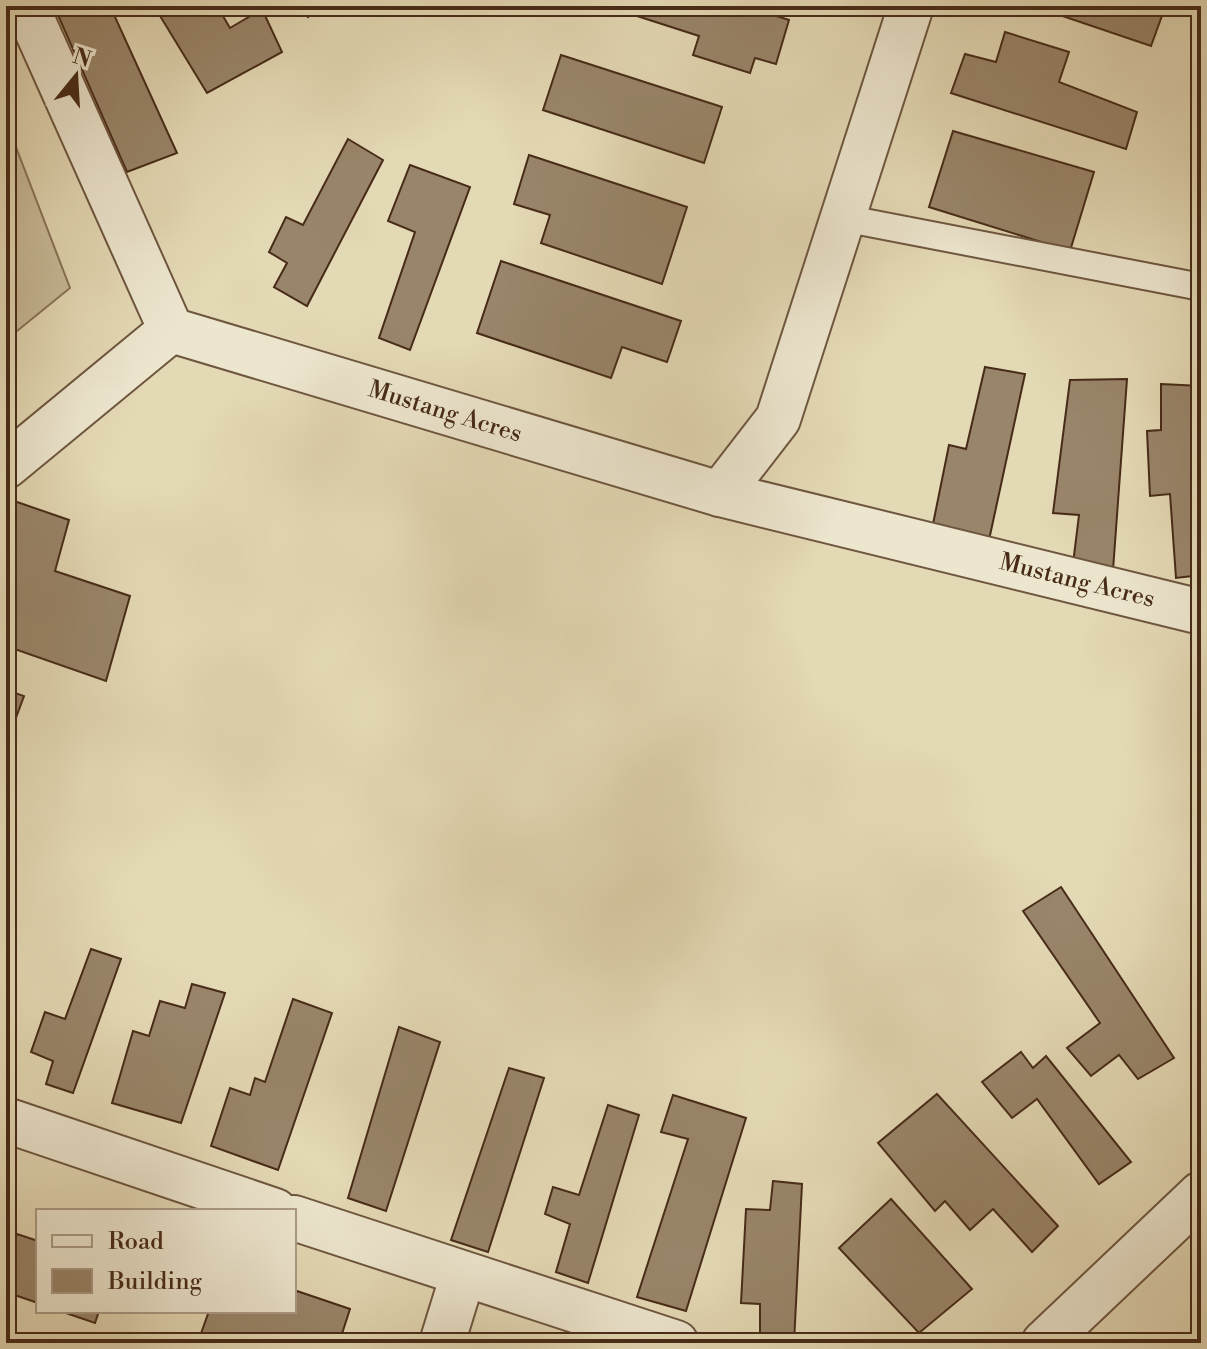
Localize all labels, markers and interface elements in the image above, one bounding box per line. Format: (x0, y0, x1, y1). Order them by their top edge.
north arrow (36, 36, 116, 116)
text: N (69, 43, 95, 74)
street label: Mustang Acres (365, 374, 525, 450)
street label: Mustang Acres (996, 547, 1158, 615)
legend (36, 1209, 296, 1313)
text: Road (108, 1227, 164, 1257)
text: Building (107, 1267, 202, 1297)

